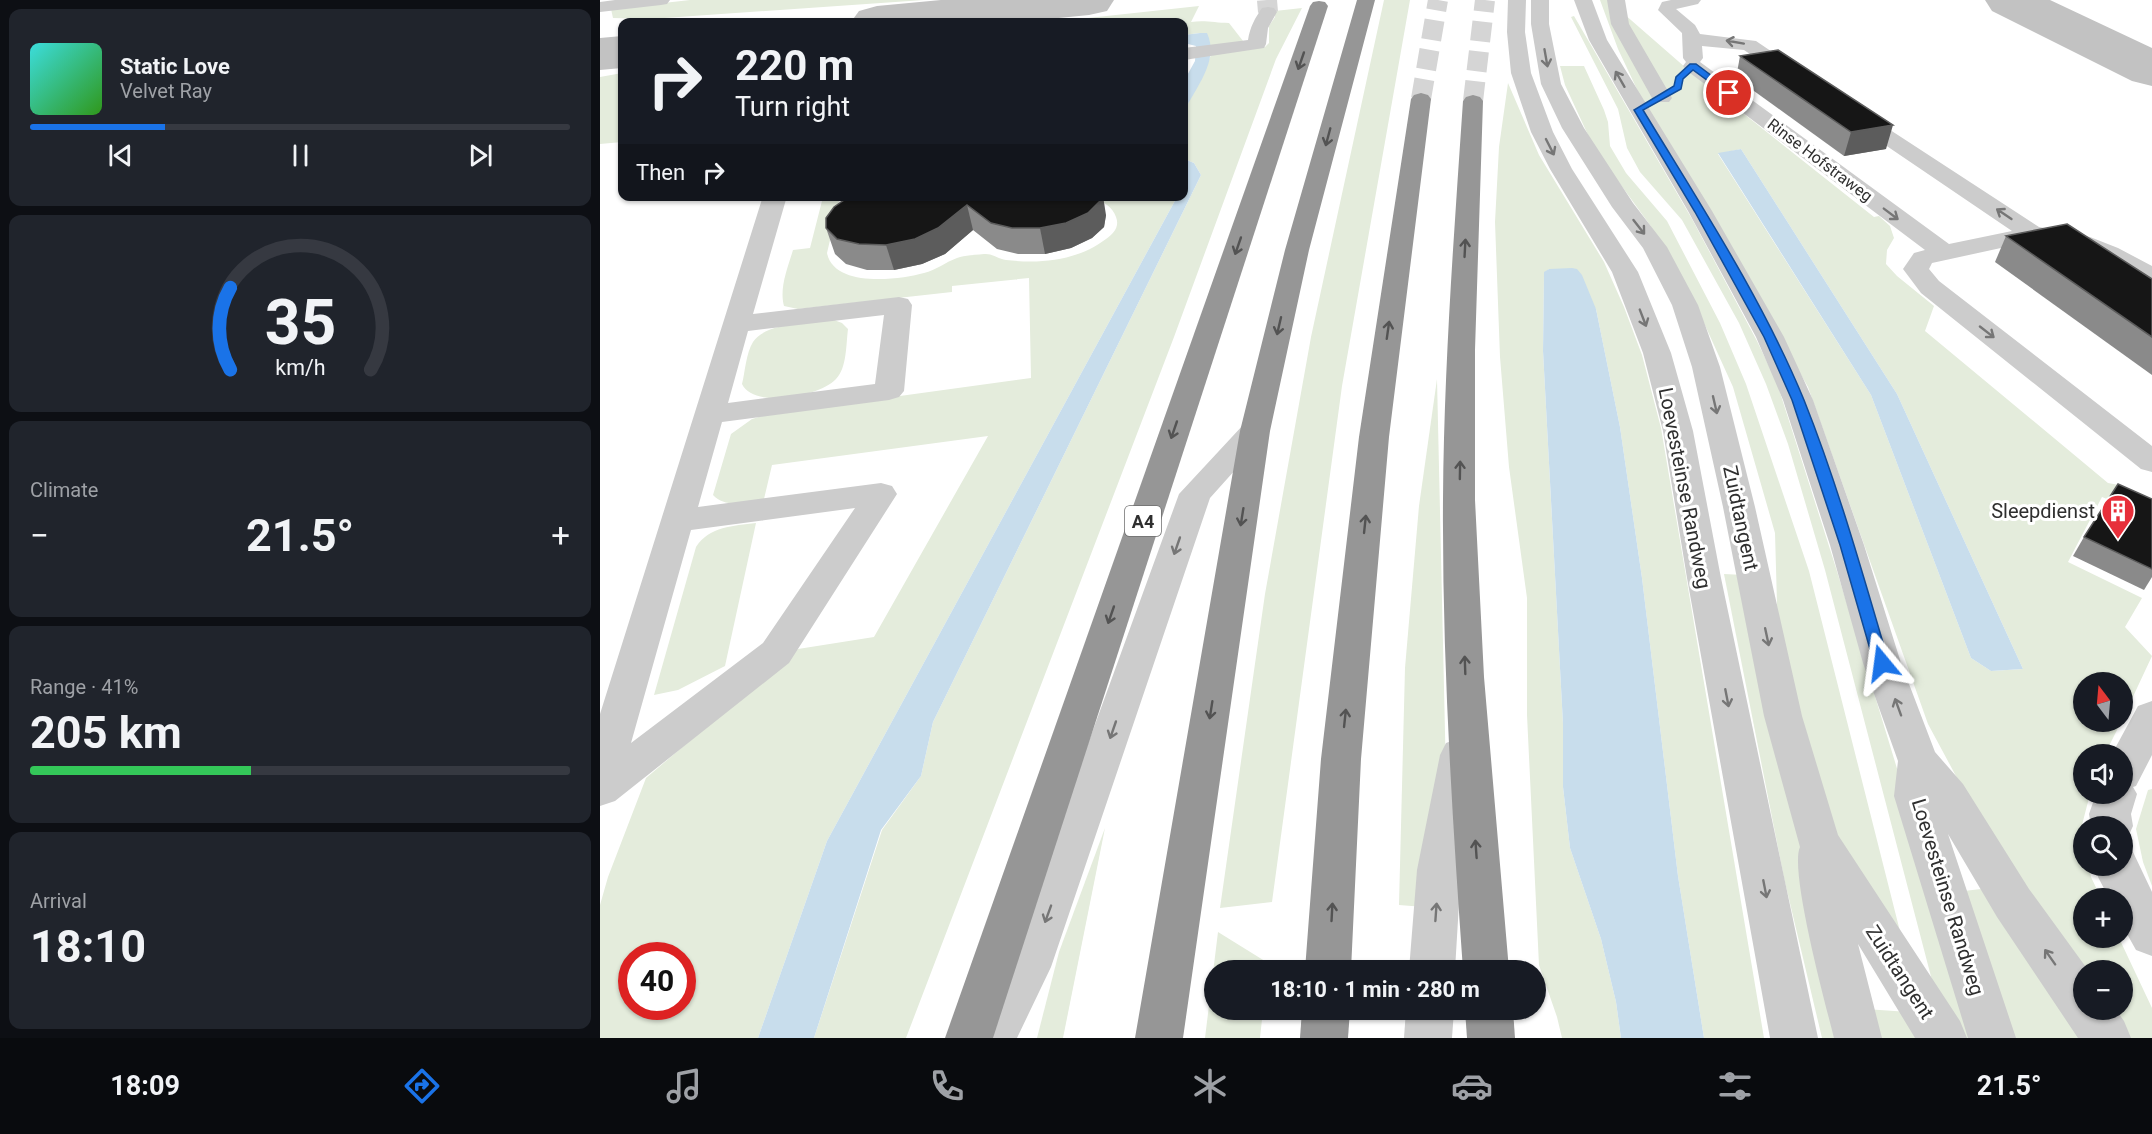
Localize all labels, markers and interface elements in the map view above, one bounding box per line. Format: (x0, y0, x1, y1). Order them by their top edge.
one-way arrow (1725, 37, 1745, 48)
text: 220 m (735, 41, 854, 90)
icon: right (636, 42, 714, 120)
one-way arrow (1541, 48, 1552, 67)
one-way arrow (1295, 52, 1306, 70)
text: Static Love (120, 54, 230, 79)
pin (1703, 67, 1754, 118)
one-way arrow (1614, 71, 1626, 88)
icon: arrive (1712, 76, 1745, 109)
text: Velvet Ray (120, 79, 212, 103)
text: Turn right (735, 91, 850, 123)
street label: Rinse Hofstraweg (1764, 114, 1876, 206)
one-way arrow (1322, 127, 1333, 146)
one-way arrow (1545, 138, 1556, 156)
icon: previous (104, 139, 137, 172)
icon: pause (284, 139, 317, 172)
icon: next (464, 139, 497, 172)
icon: right (697, 156, 730, 189)
text: Then (636, 160, 685, 185)
one-way arrow (1883, 207, 1899, 220)
one-way arrow (1997, 208, 2013, 220)
one-way arrow (1633, 219, 1646, 235)
one-way arrow (1231, 236, 1242, 255)
one-way arrow (1460, 239, 1471, 259)
text: 35 (264, 286, 336, 359)
one-way arrow (1638, 308, 1649, 327)
one-way arrow (1273, 316, 1285, 335)
one-way arrow (1383, 321, 1394, 340)
one-way arrow (1978, 325, 1994, 338)
text: km/h (275, 356, 325, 381)
street label: Loevesteinse Randweg (1654, 385, 1716, 591)
one-way arrow (1710, 395, 1722, 414)
one-way arrow (1167, 420, 1178, 439)
one-way arrow (1454, 460, 1465, 480)
street label: Zuidtangent (1718, 463, 1764, 573)
text: Climate (30, 478, 98, 502)
building icon: Sleepdienst (2100, 493, 2136, 540)
place label: Sleepdienst (1991, 499, 2095, 523)
road number: A4 (1125, 506, 1161, 536)
one-way arrow (1236, 507, 1247, 527)
text: 21.5° (246, 509, 354, 562)
one-way arrow (1360, 514, 1371, 534)
text: − (30, 516, 49, 555)
text: + (551, 516, 570, 555)
one-way arrow (1170, 536, 1181, 555)
one-way arrow (1105, 605, 1116, 624)
one-way arrow (1762, 626, 1773, 646)
position arrow (1850, 631, 1914, 695)
one-way arrow (1459, 655, 1470, 675)
north arrow (2073, 672, 2133, 732)
map controls (2073, 672, 2133, 1020)
text: Range · 41% (30, 675, 138, 699)
one-way arrow (1722, 687, 1733, 707)
one-way arrow (1891, 698, 1902, 716)
one-way arrow (1206, 700, 1217, 719)
text: 205 km (30, 706, 182, 759)
one-way arrow (1340, 708, 1351, 728)
one-way arrow (1106, 720, 1117, 739)
button: sound (2073, 744, 2133, 804)
street label: Loevesteinse Randweg (1907, 796, 1989, 998)
button: search (2073, 816, 2133, 876)
one-way arrow (1470, 840, 1481, 860)
one-way arrow (1760, 879, 1771, 898)
button: + (2073, 888, 2133, 948)
text: Arrival (30, 889, 87, 913)
one-way arrow (1326, 903, 1337, 923)
one-way arrow (1431, 903, 1442, 923)
one-way arrow (1041, 904, 1052, 923)
text: 18:10 (30, 920, 146, 973)
street label: Zuidtangent (1861, 921, 1939, 1023)
speed limit sign: 40 (618, 942, 696, 1020)
one-way arrow (2044, 949, 2056, 965)
button: − (2073, 960, 2133, 1020)
text: 18:10 · 1 min · 280 m (1270, 977, 1480, 1002)
icon: directions (401, 1065, 443, 1107)
icon: music (663, 1065, 705, 1107)
icon: phone (926, 1065, 968, 1107)
icon: climate (1189, 1065, 1231, 1107)
icon: car (1451, 1065, 1493, 1107)
icon: filters (1714, 1065, 1756, 1107)
text: 18:09 (110, 1070, 180, 1102)
text: 21.5° (1977, 1070, 2042, 1102)

